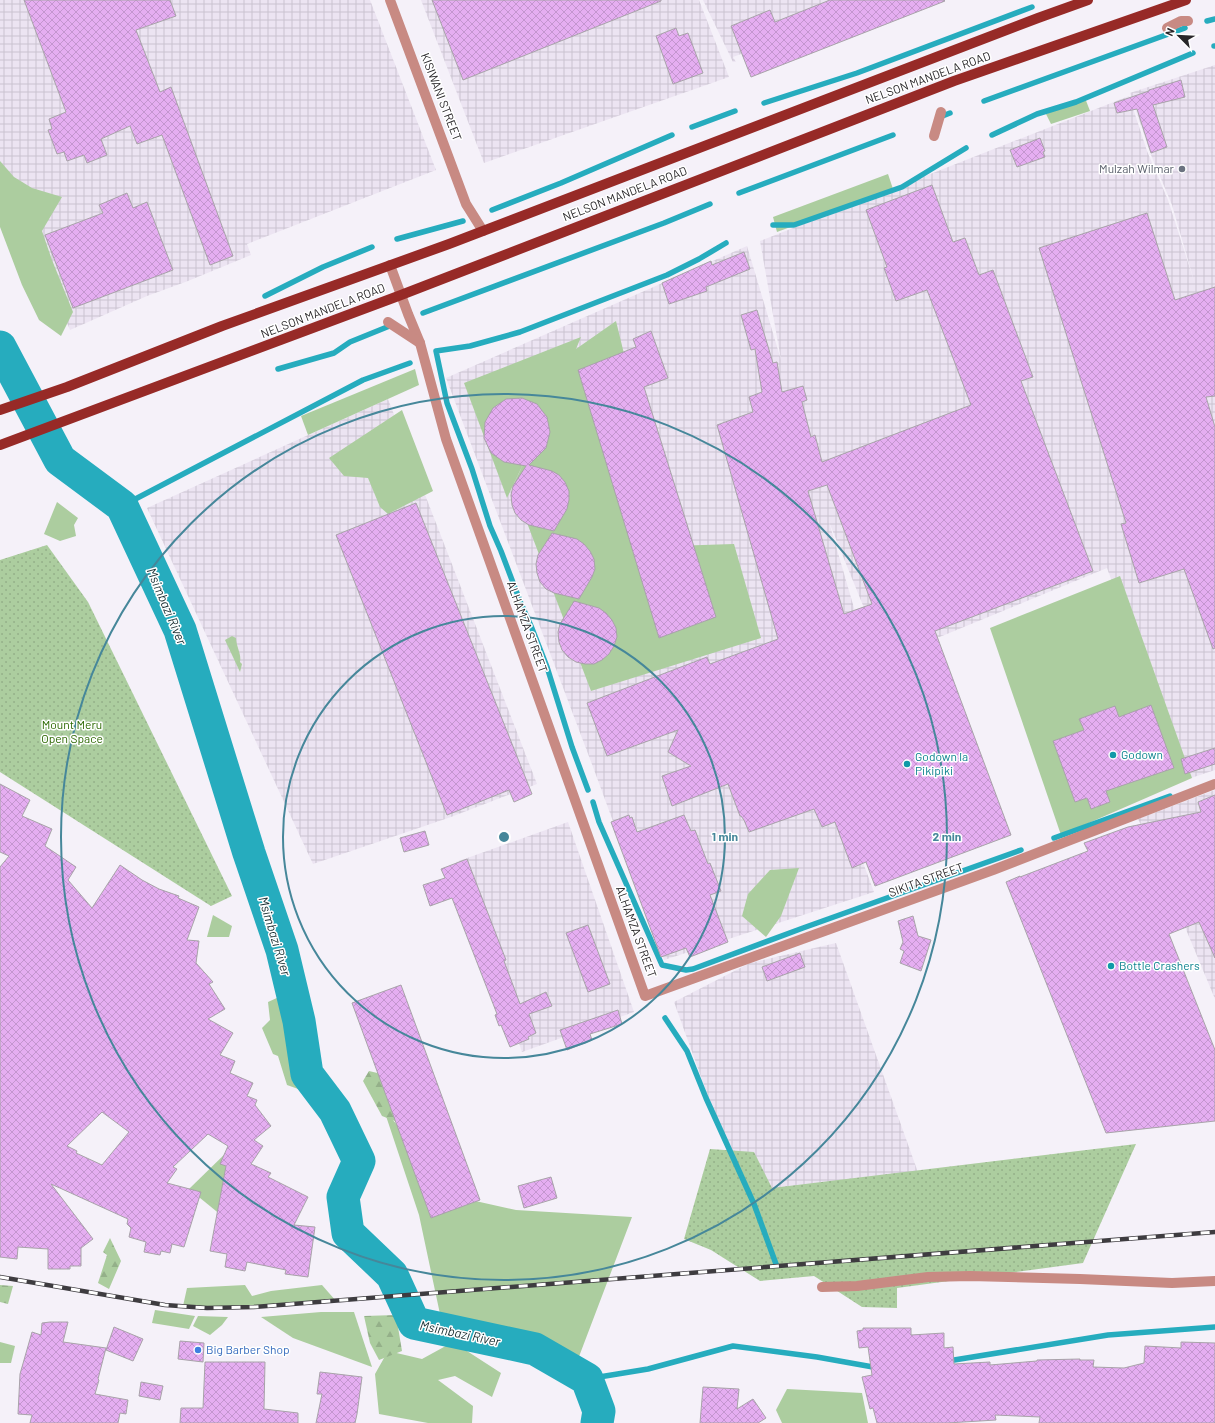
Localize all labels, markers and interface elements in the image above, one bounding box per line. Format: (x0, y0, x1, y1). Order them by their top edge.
north arrow (1159, 16, 1199, 56)
text: N (1162, 26, 1177, 38)
street label: NELSON MANDELA ROAD (863, 48, 992, 106)
street label: KISIWANI STREET (419, 51, 465, 143)
place label: Mulzah Wilmar (1099, 161, 1175, 175)
street label: NELSON MANDELA ROAD (561, 163, 689, 223)
marker: Mulzah Wilmar (1177, 164, 1187, 174)
street label: NELSON MANDELA ROAD (259, 280, 387, 340)
water label: Msimbazi River (144, 565, 191, 647)
street label: ALHAMZA STREET (505, 579, 551, 675)
park label: Mount Meru Open Space (41, 717, 103, 745)
place label: Godown (1121, 747, 1163, 761)
place label: Godown la Pikipiki (915, 749, 968, 777)
marker: Godown (1108, 750, 1118, 760)
marker: Godown la Pikipiki (902, 759, 912, 769)
text: 1 min (712, 829, 738, 843)
text: 2 min (933, 829, 961, 843)
centre of rings (497, 830, 511, 844)
street label: SIKITA STREET (886, 859, 965, 899)
street label: ALHAMZA STREET (614, 884, 660, 980)
water label: Msimbazi River (255, 895, 295, 978)
place label: Bottle Crashers (1119, 958, 1200, 972)
marker: Bottle Crashers (1106, 961, 1116, 971)
water label: Msimbazi River (418, 1317, 502, 1349)
place label: Big Barber Shop (206, 1342, 290, 1356)
marker: Big Barber Shop (193, 1345, 203, 1355)

